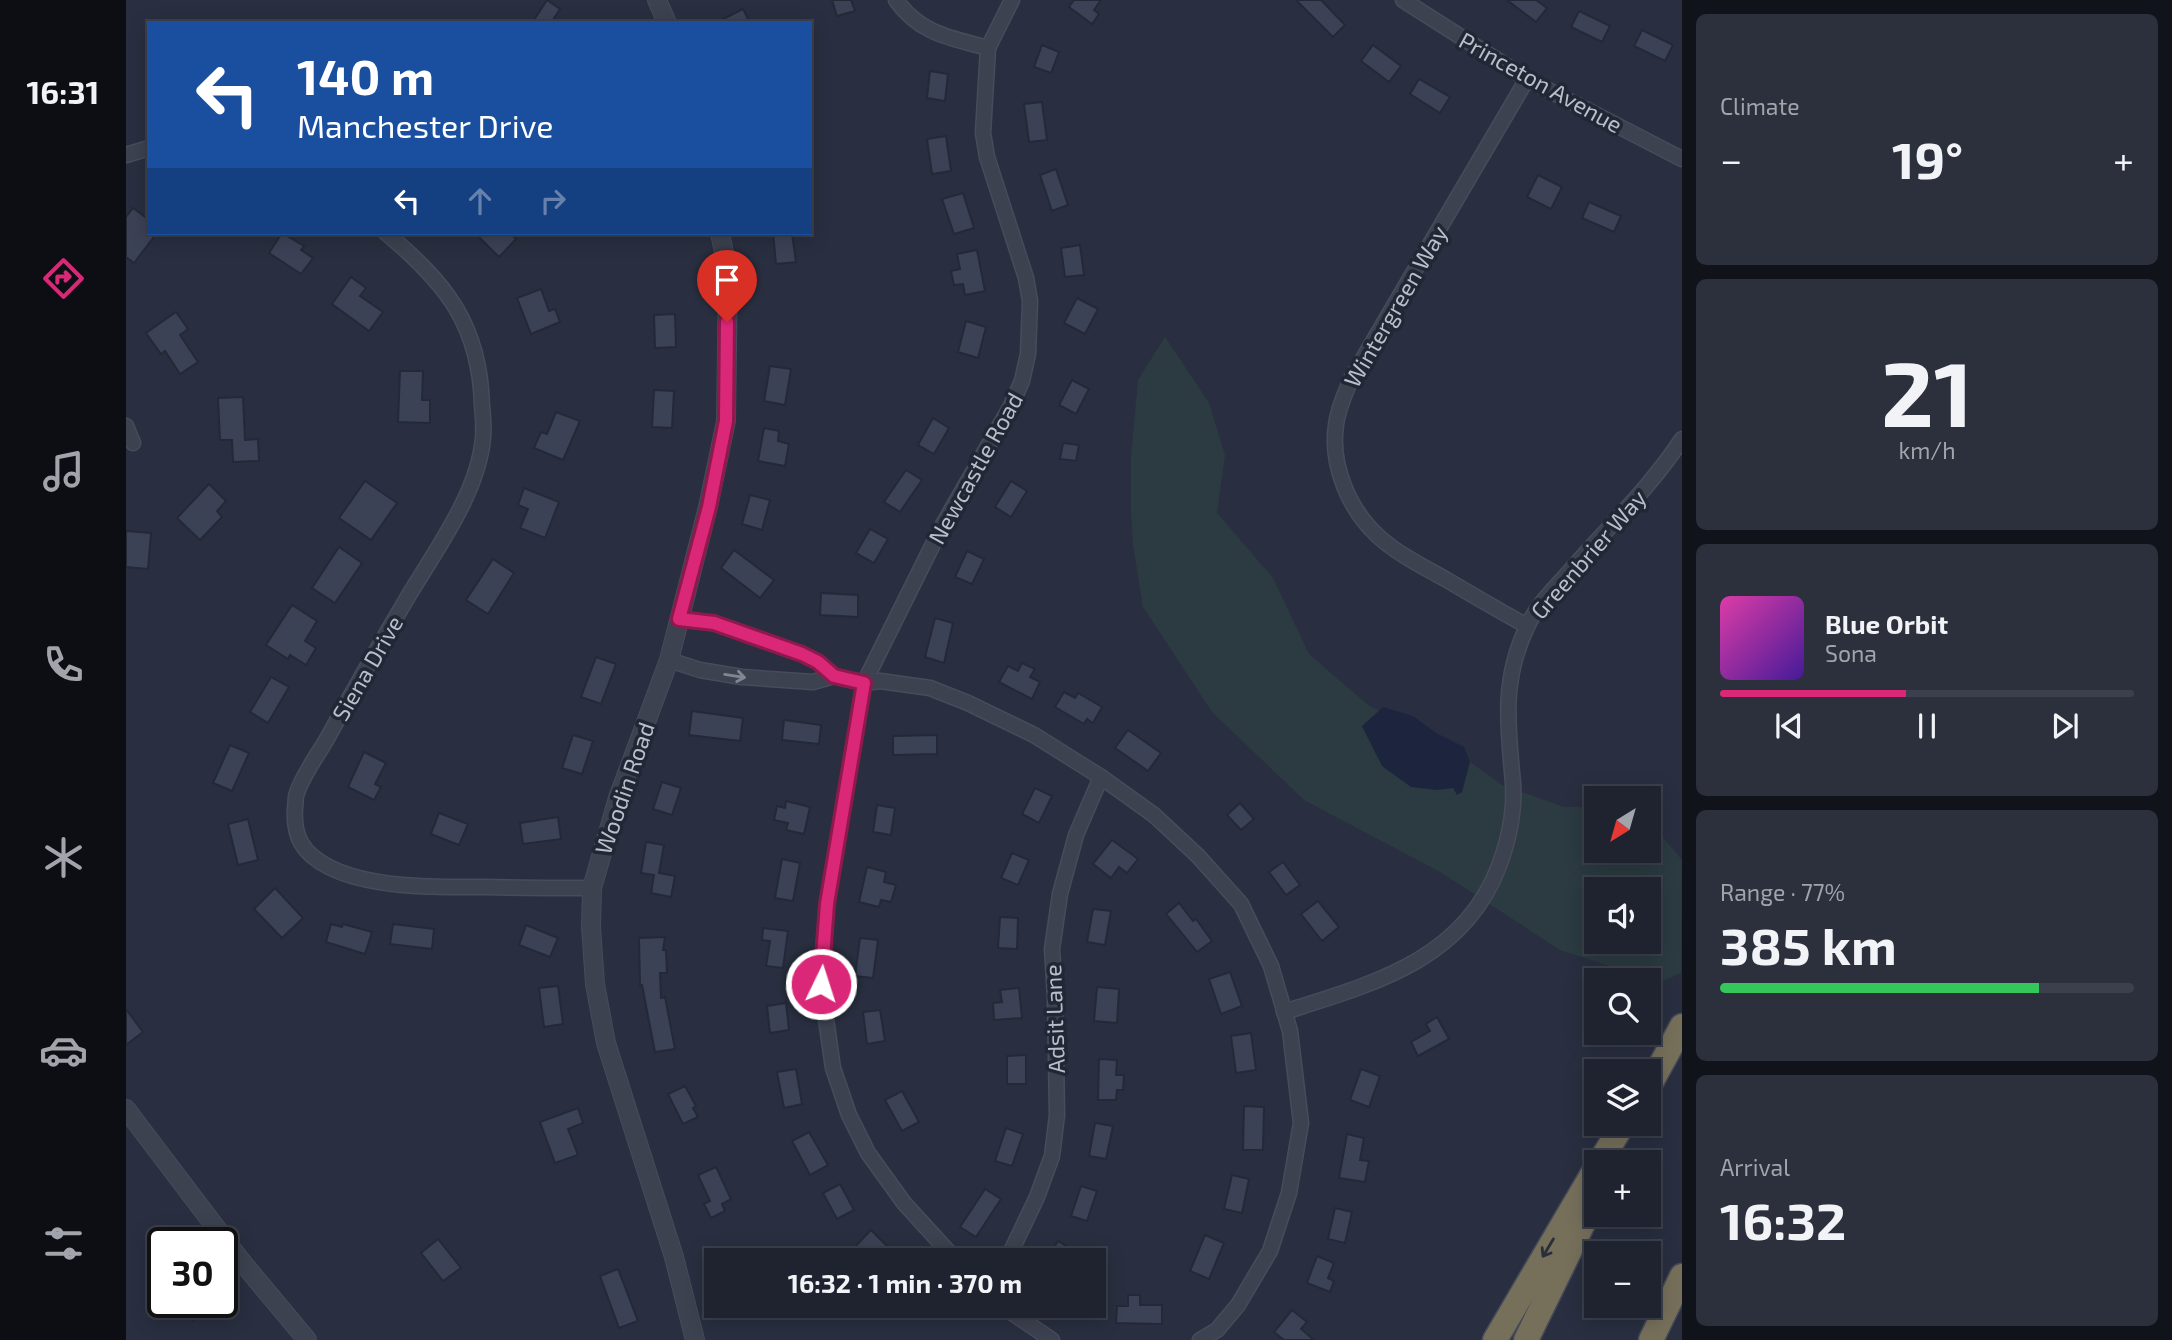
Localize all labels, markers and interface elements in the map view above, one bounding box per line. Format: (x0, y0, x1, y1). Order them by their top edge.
street label: Princeton Avenue (1455, 26, 1627, 138)
text: 140 m (297, 46, 434, 105)
icon: left (182, 49, 273, 140)
text: 16:31 (27, 72, 99, 110)
text: Climate (1720, 92, 1800, 120)
text: Manchester Drive (297, 106, 554, 144)
text: 19° (1892, 127, 1963, 189)
text: − (1720, 136, 1742, 182)
text: + (2113, 136, 2134, 182)
icon: left (388, 182, 426, 220)
icon: ahead (461, 182, 499, 220)
icon: right (534, 182, 572, 220)
street label: Wintergreen Way (1337, 220, 1453, 392)
pin (697, 250, 757, 322)
icon: directions (39, 254, 88, 303)
icon: arrive (708, 261, 746, 299)
text: 21 (1881, 336, 1973, 445)
street label: Newcastle Road (922, 387, 1028, 549)
text: km/h (1898, 436, 1956, 464)
icon: music (39, 447, 88, 496)
street label: Greenbrier Way (1524, 484, 1652, 624)
text: Blue Orbit (1825, 608, 1948, 639)
street label: Siena Drive (326, 610, 408, 726)
text: Sona (1825, 639, 1877, 667)
icon: phone (39, 640, 88, 689)
one-way arrow (723, 670, 746, 683)
icon: previous (1770, 707, 1808, 745)
icon: pause (1908, 707, 1946, 745)
icon: next (2046, 707, 2084, 745)
street label: Woodin Road (588, 718, 660, 858)
north arrow (1584, 786, 1661, 863)
map controls (1584, 786, 1661, 1318)
icon: climate (39, 833, 88, 882)
button: sound (1584, 877, 1661, 954)
text: Range · 77% (1720, 878, 1845, 906)
text: 385 km (1720, 913, 1897, 975)
position arrow (784, 947, 858, 1021)
street label: Adsit Lane (1038, 964, 1070, 1074)
button: search (1584, 968, 1661, 1045)
icon: car (39, 1026, 88, 1075)
button: layers (1584, 1059, 1661, 1136)
button: + (1584, 1150, 1661, 1227)
text: Arrival (1720, 1153, 1790, 1181)
text: 16:32 (1720, 1188, 1846, 1250)
icon: filters (39, 1219, 88, 1268)
speed limit sign: 30 (147, 1227, 238, 1318)
one-way arrow (1541, 1237, 1555, 1257)
button: − (1584, 1241, 1661, 1318)
text: 16:32 · 1 min · 370 m (788, 1267, 1022, 1298)

